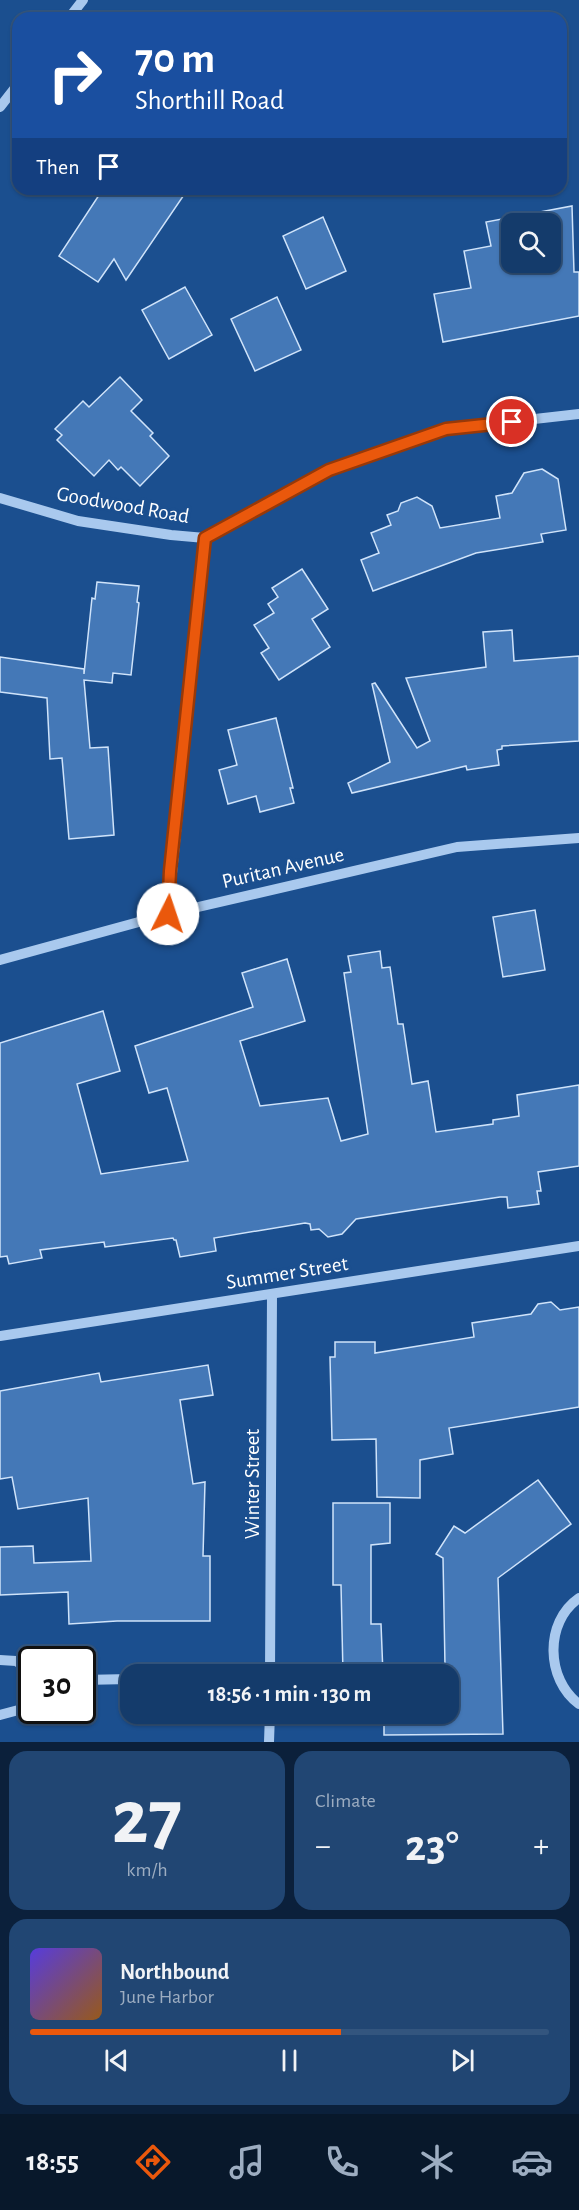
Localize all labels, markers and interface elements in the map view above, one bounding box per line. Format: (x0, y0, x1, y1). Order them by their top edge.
icon: right (36, 36, 114, 114)
text: 70 m (135, 38, 215, 80)
text: Shorthill Road (135, 87, 284, 114)
icon: arrive (92, 150, 125, 183)
text: Then (36, 156, 80, 178)
map controls (501, 213, 561, 273)
button: search (501, 213, 561, 273)
pin (486, 396, 537, 447)
icon: arrive (495, 405, 528, 438)
street label: Goodwood Road (55, 483, 191, 527)
street label: Puritan Avenue (220, 844, 346, 892)
position arrow (136, 882, 200, 946)
street label: Summer Street (225, 1253, 350, 1293)
street label: Winter Street (242, 1428, 263, 1539)
speed limit sign: 30 (18, 1646, 96, 1724)
text: 18:56 · 1 min · 130 m (208, 1683, 371, 1705)
text: 27 (112, 1780, 182, 1858)
text: Climate (315, 1791, 376, 1811)
text: 23° (405, 1824, 459, 1869)
text: − (315, 1830, 331, 1863)
text: + (533, 1830, 549, 1863)
text: km/h (126, 1860, 168, 1880)
text: Northbound (120, 1961, 229, 1983)
text: June Harbor (120, 1987, 214, 2007)
icon: previous (100, 2044, 133, 2077)
icon: pause (273, 2044, 306, 2077)
icon: next (446, 2044, 479, 2077)
icon: directions (132, 2141, 174, 2183)
icon: music (226, 2141, 268, 2183)
icon: phone (321, 2141, 363, 2183)
icon: climate (416, 2141, 458, 2183)
icon: car (511, 2141, 553, 2183)
text: 18:55 (26, 2148, 79, 2175)

